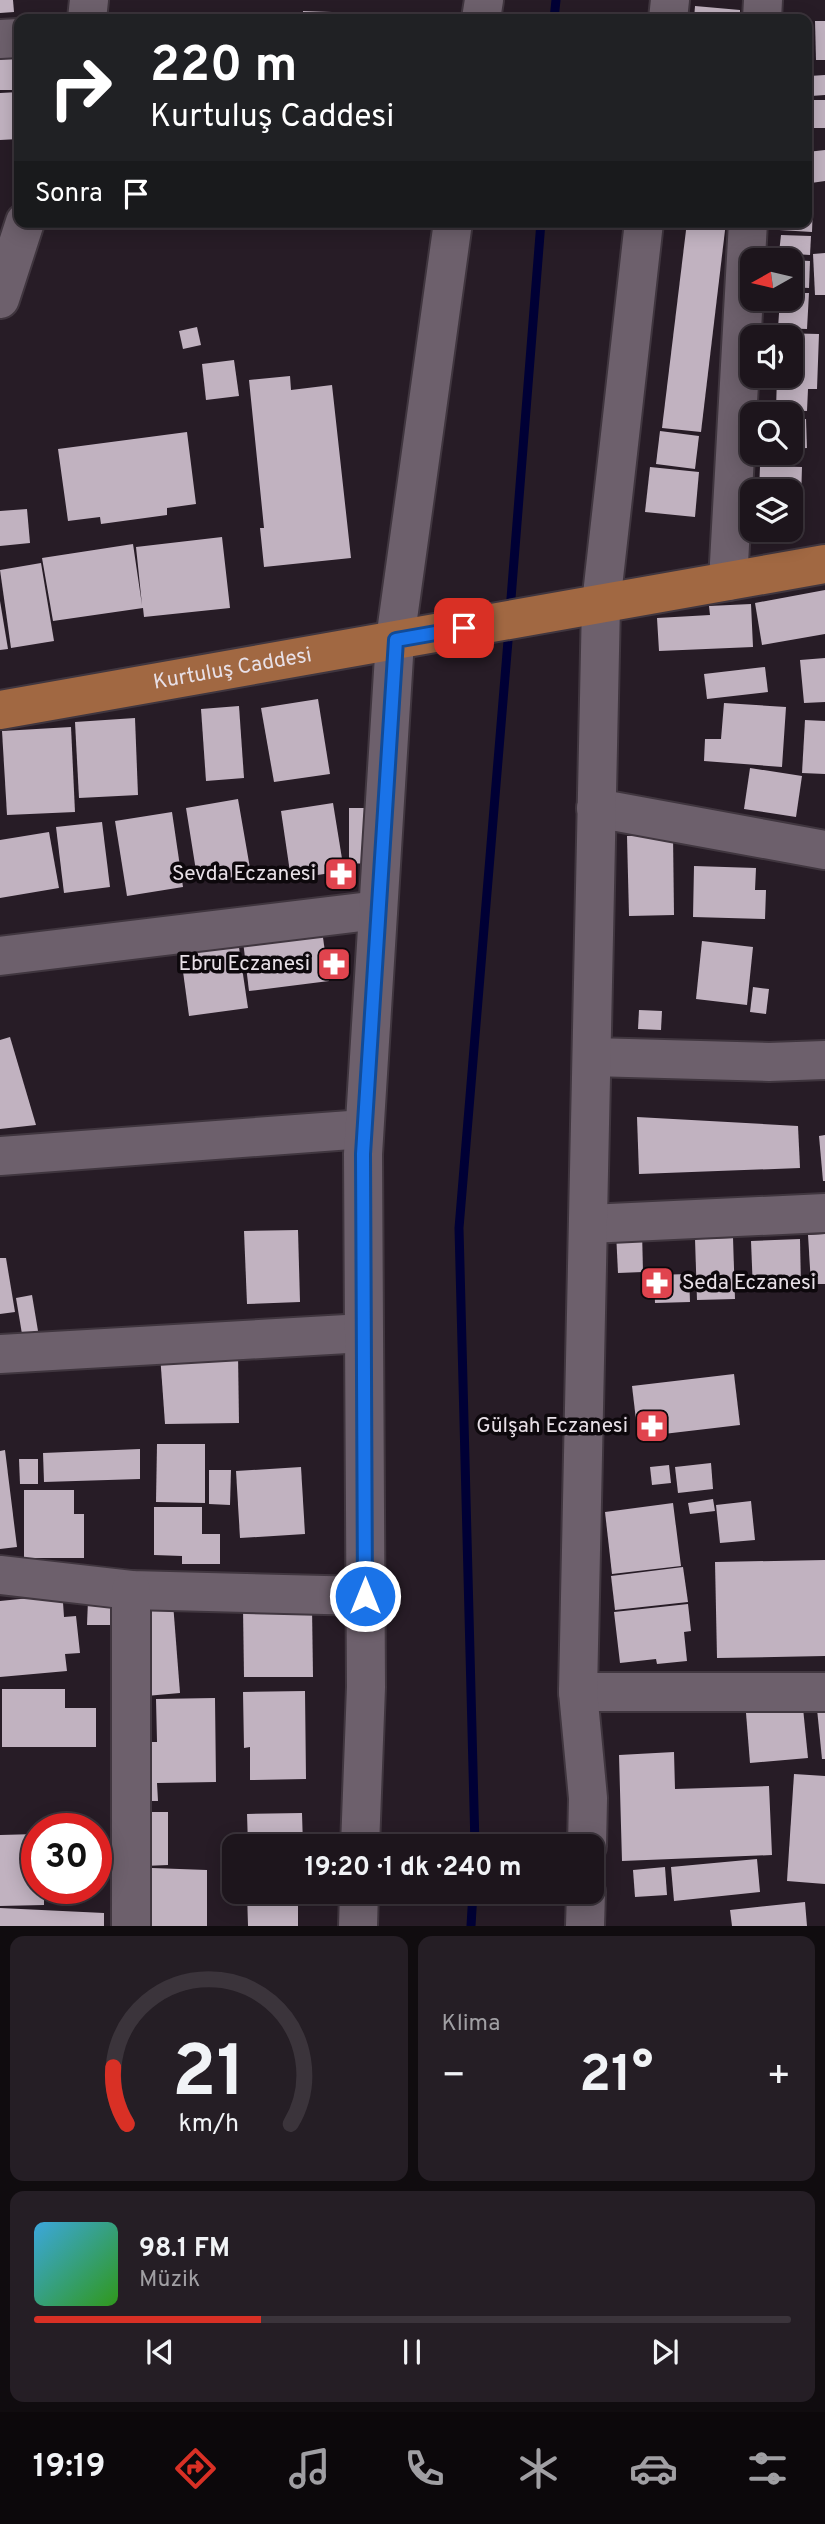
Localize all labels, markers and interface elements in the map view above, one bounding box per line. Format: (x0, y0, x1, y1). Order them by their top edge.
text: 220 m (150, 37, 297, 99)
icon: right (35, 42, 126, 133)
text: Kurtuluş Caddesi (150, 98, 394, 138)
icon: arrive (117, 175, 155, 213)
text: Sonra (35, 178, 103, 211)
north arrow (740, 248, 803, 312)
map controls (740, 248, 803, 542)
button: sound (740, 325, 803, 388)
button: search (740, 402, 803, 465)
button: layers (740, 479, 803, 542)
pin (434, 598, 494, 658)
icon: arrive (445, 609, 483, 647)
street label: Kurtuluş Caddesi (151, 642, 314, 696)
pharmacy icon: Sevda Eczanesi (322, 855, 360, 893)
place label: Sevda Eczanesi (172, 861, 316, 888)
pharmacy icon: Ebru Eczanesi (315, 945, 353, 983)
place label: Ebru Eczanesi (179, 951, 310, 978)
pharmacy icon: Seda Eczanesi (638, 1264, 676, 1302)
place label: Seda Eczanesi (682, 1270, 816, 1297)
pharmacy icon: Gülşah Eczanesi (633, 1407, 671, 1445)
place label: Gülşah Eczanesi (476, 1413, 628, 1440)
position arrow (328, 1559, 402, 1633)
speed limit sign: 30 (21, 1813, 112, 1904)
text: 19:20 · 1 dk · 240 m (304, 1852, 522, 1885)
text: Klima (442, 2010, 500, 2039)
text: 21 (172, 2031, 246, 2123)
text: 21° (579, 2044, 653, 2110)
text: − (442, 2053, 466, 2102)
text: + (766, 2053, 791, 2102)
text: km/h (178, 2109, 239, 2141)
text: 98.1 FM (139, 2233, 230, 2266)
text: Müzik (139, 2266, 200, 2295)
icon: previous (141, 2333, 179, 2371)
icon: pause (393, 2333, 431, 2371)
icon: next (646, 2333, 684, 2371)
icon: directions (171, 2444, 220, 2493)
icon: music (285, 2444, 334, 2493)
icon: phone (400, 2444, 449, 2493)
icon: climate (514, 2444, 563, 2493)
icon: car (629, 2444, 678, 2493)
icon: filters (743, 2444, 792, 2493)
text: 19:19 (33, 2448, 105, 2488)

